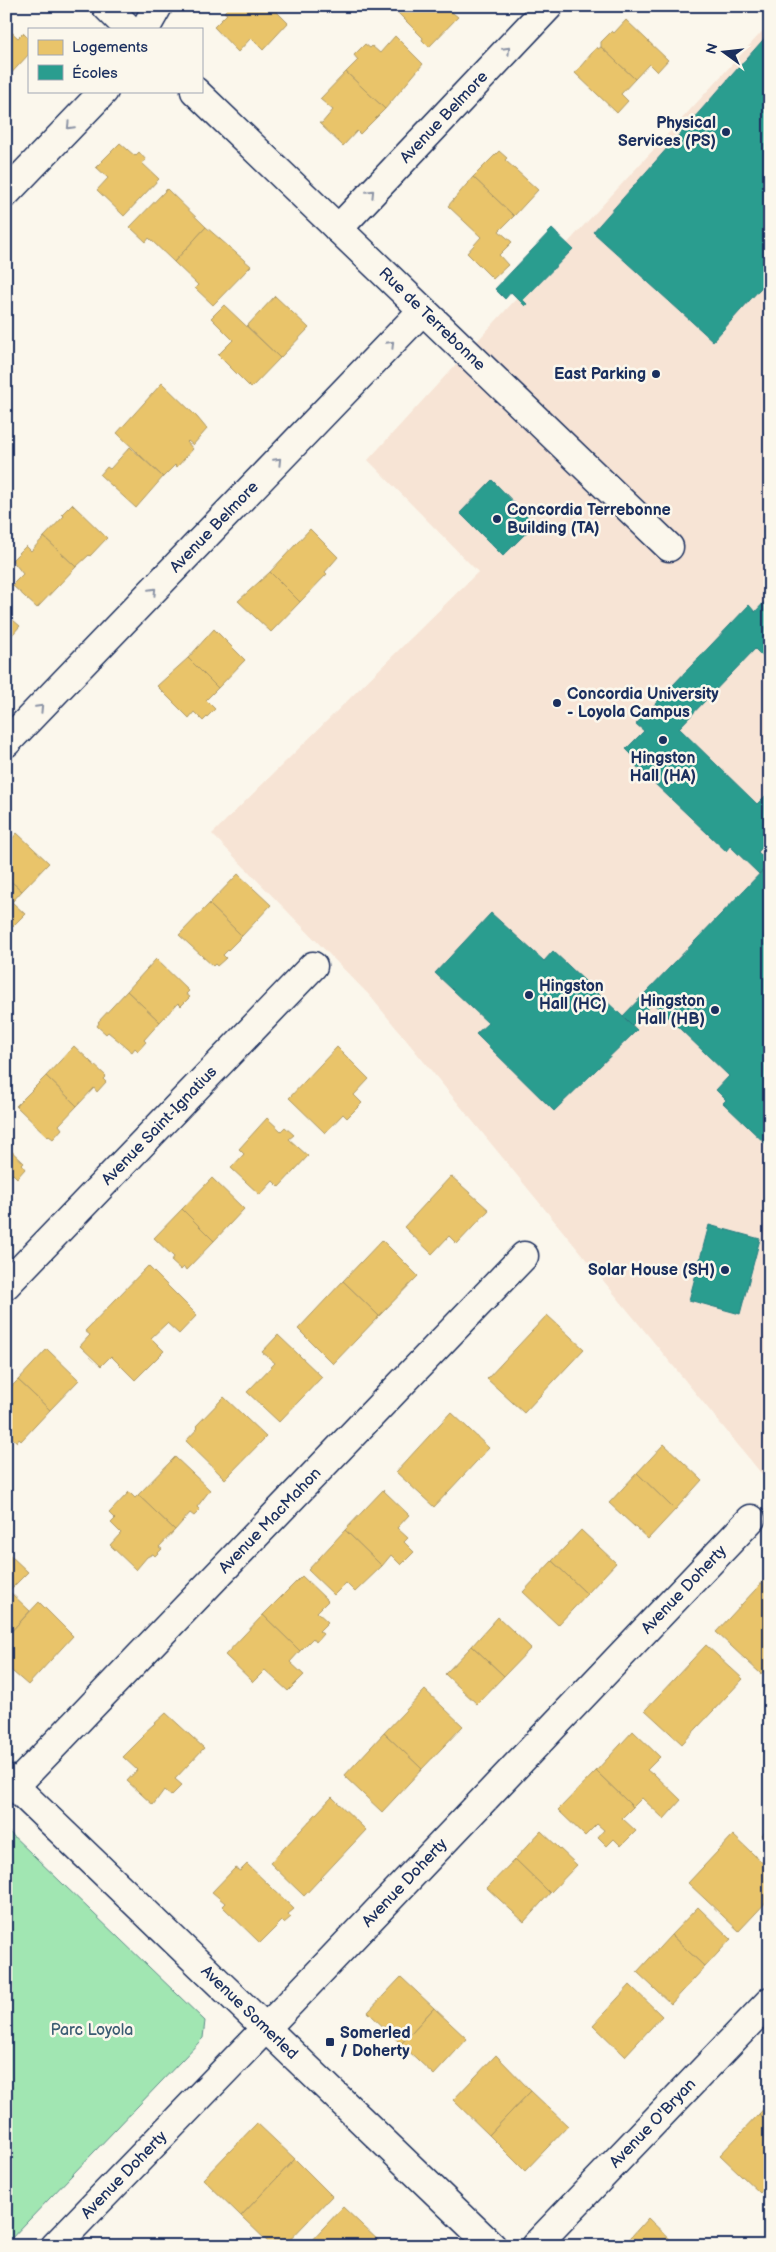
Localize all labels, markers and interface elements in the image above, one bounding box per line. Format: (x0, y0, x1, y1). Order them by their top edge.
legend (28, 28, 202, 92)
north arrow (698, 28, 748, 78)
text: Logements (72, 38, 148, 57)
text: N (702, 41, 721, 56)
one-way arrow (501, 47, 510, 56)
text: Écoles (72, 64, 118, 83)
street label: Avenue Belmore (396, 67, 492, 167)
place label: Physical Services (PS) (618, 114, 716, 151)
one-way arrow (67, 121, 76, 130)
marker: Physical Services (PS) (720, 126, 732, 138)
one-way arrow (365, 190, 374, 199)
street label: Rue de Terrebonne (375, 264, 490, 375)
one-way arrow (385, 341, 394, 350)
place label: East Parking (554, 365, 646, 384)
marker: East Parking (650, 368, 662, 380)
one-way arrow (272, 458, 281, 467)
street label: Avenue Belmore (166, 477, 263, 577)
place label: Concordia Terrebonne Building (TA) (507, 501, 671, 538)
marker: Concordia Terrebonne Building (TA) (491, 513, 503, 525)
one-way arrow (147, 588, 156, 597)
place label: Concordia University - Loyola Campus (567, 685, 719, 722)
marker: Concordia University - Loyola Campus (551, 697, 563, 709)
one-way arrow (34, 705, 43, 714)
marker: Hingston Hall (HA) (657, 734, 669, 746)
place label: Hingston Hall (HA) (630, 749, 696, 786)
place label: Hingston Hall (HC) (539, 977, 607, 1014)
marker: Hingston Hall (HC) (523, 989, 535, 1001)
place label: Hingston Hall (HB) (637, 992, 705, 1029)
marker: Hingston Hall (HB) (709, 1004, 721, 1016)
street label: Avenue Saint-Ignatius (98, 1062, 221, 1189)
place label: Solar House (SH) (588, 1261, 715, 1280)
marker: Solar House (SH) (719, 1264, 731, 1276)
street label: Avenue MacMahon (215, 1464, 325, 1577)
street label: Avenue Doherty (637, 1541, 731, 1638)
street label: Avenue Doherty (358, 1834, 452, 1931)
street label: Avenue Somerled (197, 1961, 302, 2063)
park label: Parc Loyola (51, 2021, 133, 2040)
place label: Somerled / Doherty (340, 2024, 411, 2061)
marker: Somerled / Doherty (324, 2036, 336, 2048)
street label: Avenue O'Bryan (606, 2075, 700, 2172)
street label: Avenue Doherty (77, 2126, 171, 2223)

